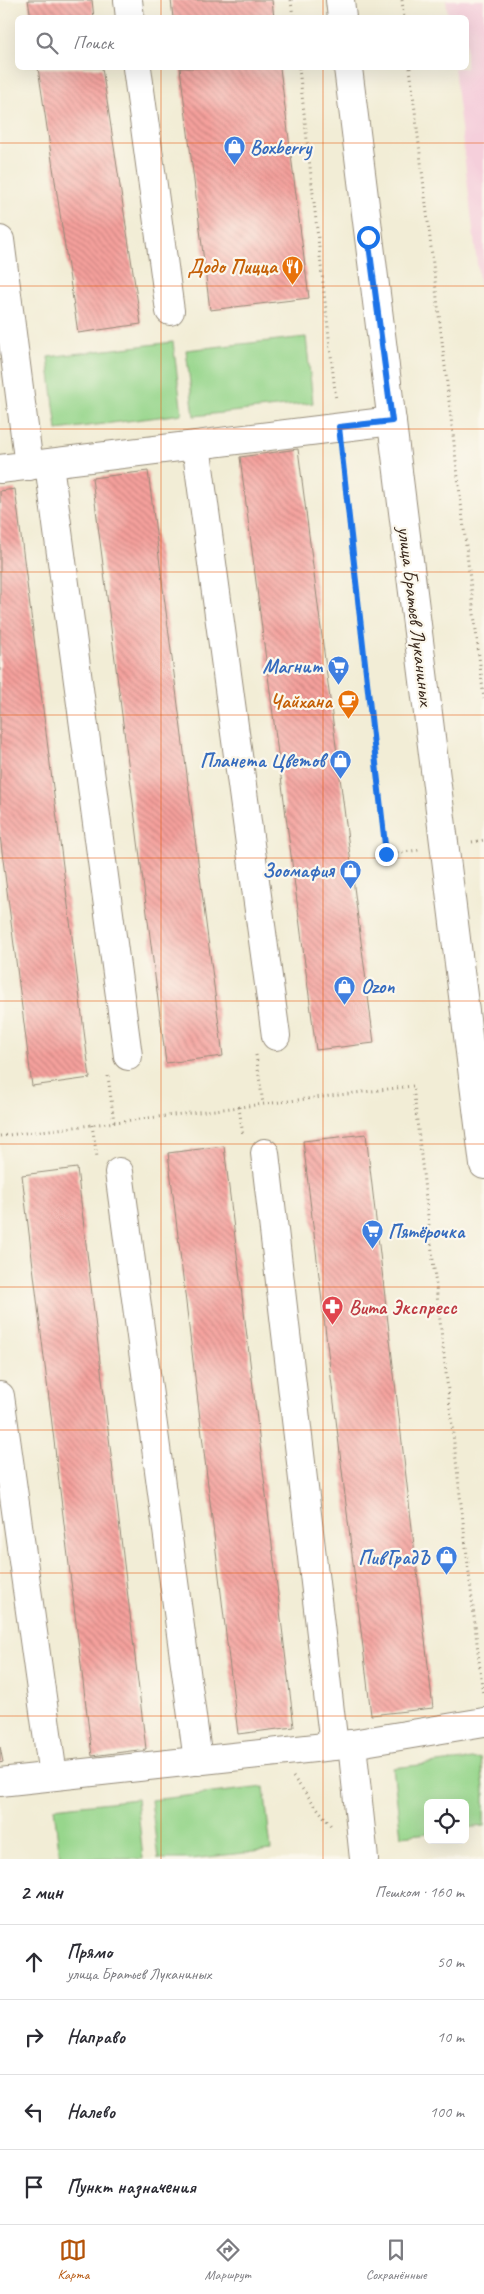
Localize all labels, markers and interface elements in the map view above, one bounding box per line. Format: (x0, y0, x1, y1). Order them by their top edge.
search box (15, 15, 469, 70)
icon: search (33, 29, 61, 57)
text: Поиск (73, 31, 113, 55)
shop icon: Boxberry (222, 135, 246, 166)
place label: Boxberry (250, 135, 314, 161)
route start (357, 226, 380, 249)
place label: Додо Пицца (187, 254, 279, 279)
restaurant icon: Додо Пицца (281, 254, 305, 285)
street label: улица Братьев Луканиных (392, 524, 439, 709)
place label: Магнит (263, 654, 324, 679)
supermarket icon: Магнит (327, 654, 351, 685)
place label: Чайхана (270, 689, 333, 714)
cafe icon: Чайхана (336, 689, 360, 720)
place label: Планета Цветов (200, 748, 329, 773)
shop icon: Планета Цветов (329, 748, 353, 779)
route end (375, 843, 398, 866)
place label: Зоомафия (262, 858, 336, 883)
shop icon: Зоомафия (338, 858, 362, 889)
shop icon: Ozon (333, 974, 357, 1005)
place label: Ozon (361, 974, 395, 999)
supermarket icon: Пятёрочка (360, 1219, 384, 1250)
place label: Пятёрочка (388, 1219, 466, 1244)
pharmacy icon: Вита Экспресс (321, 1295, 345, 1326)
place label: Вита Экспресс (349, 1295, 458, 1320)
place label: ПивГрадЪ (358, 1545, 431, 1570)
shop icon: ПивГрадЪ (434, 1545, 458, 1576)
map controls (424, 1799, 469, 1844)
button: locate (424, 1799, 469, 1844)
text: 2 мин (20, 1879, 63, 1905)
text: Пешком · 160 m (375, 1882, 464, 1902)
text: Прямо (67, 1940, 112, 1964)
icon: ahead (20, 1948, 48, 1976)
text: 50 m (437, 1952, 464, 1972)
text: улица Братьев Луканиных (67, 1964, 211, 1984)
icon: right (20, 2023, 48, 2051)
text: Направо (67, 2025, 125, 2049)
text: 10 m (437, 2027, 464, 2047)
icon: left (20, 2098, 48, 2126)
text: Налево (67, 2100, 115, 2124)
text: 100 m (430, 2102, 464, 2122)
icon: arrive (20, 2173, 48, 2201)
text: Пункт назначения (67, 2175, 196, 2199)
tab: Карта (57, 2236, 90, 2283)
tab: Маршрут (204, 2236, 251, 2283)
tab: Сохранённые (366, 2236, 426, 2283)

